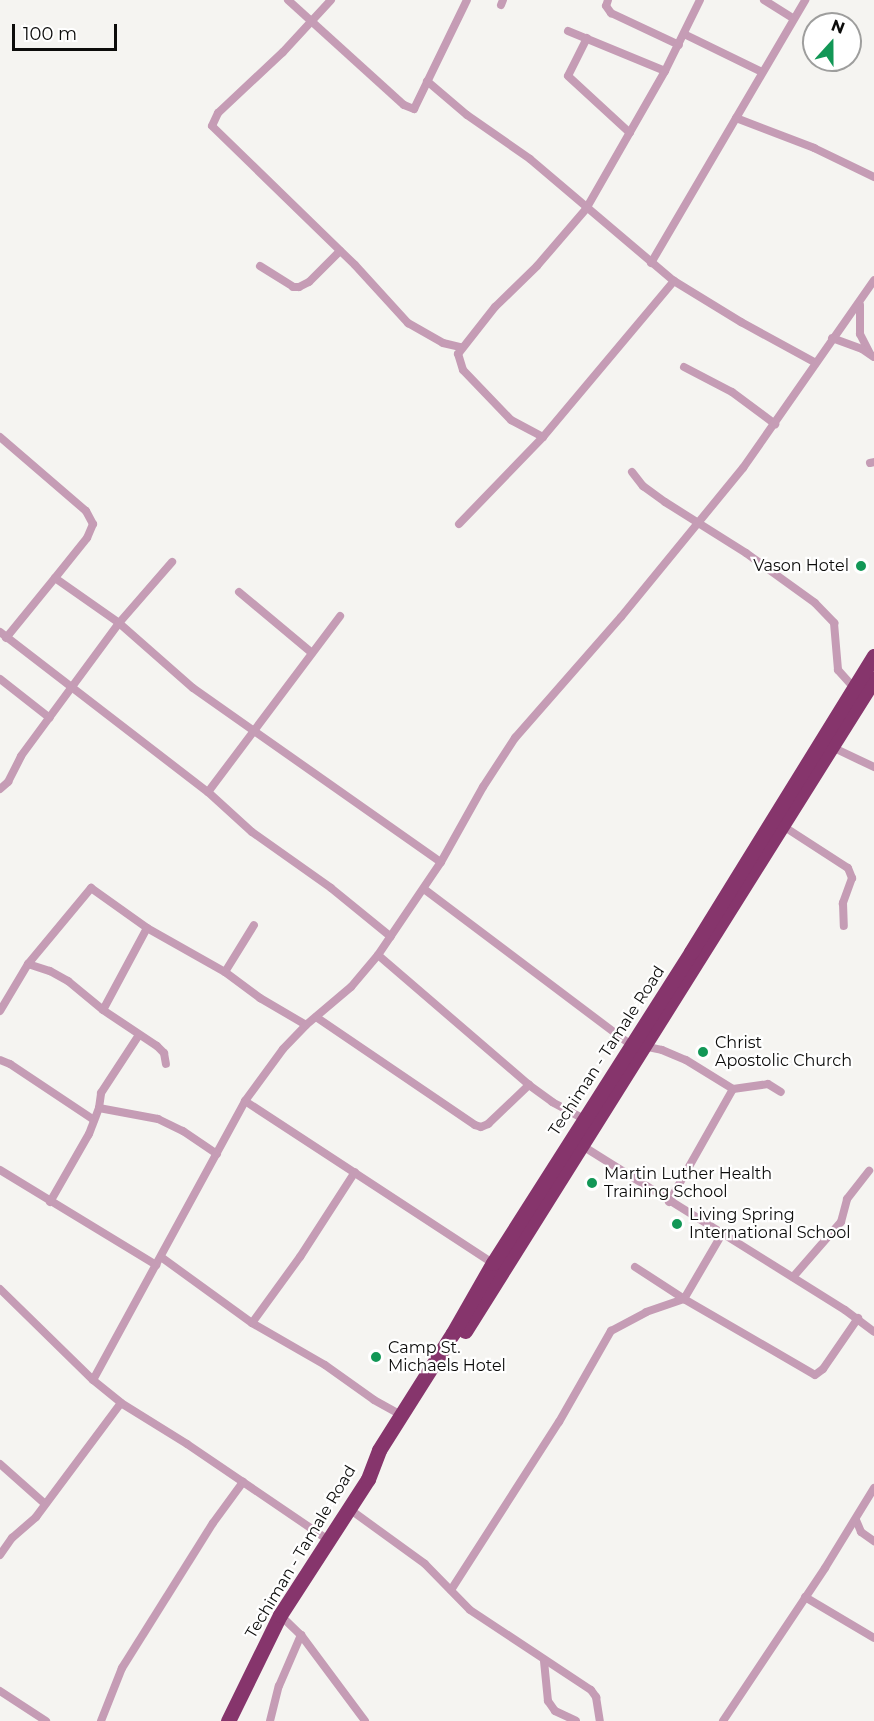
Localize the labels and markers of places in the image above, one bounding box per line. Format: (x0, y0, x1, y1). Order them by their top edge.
place label: Vason Hotel (753, 556, 849, 576)
marker: Vason Hotel (854, 559, 868, 573)
place label: Christ Apostolic Church (715, 1033, 852, 1071)
marker: Christ Apostolic Church (696, 1045, 710, 1059)
place label: Martin Luther Health Training School (604, 1164, 772, 1202)
marker: Martin Luther Health Training School (585, 1176, 599, 1190)
place label: Living Spring International School (689, 1205, 851, 1243)
marker: Living Spring International School (670, 1217, 684, 1231)
place label: Camp St. Michaels Hotel (388, 1338, 506, 1376)
marker: Camp St. Michaels Hotel (369, 1350, 383, 1364)

